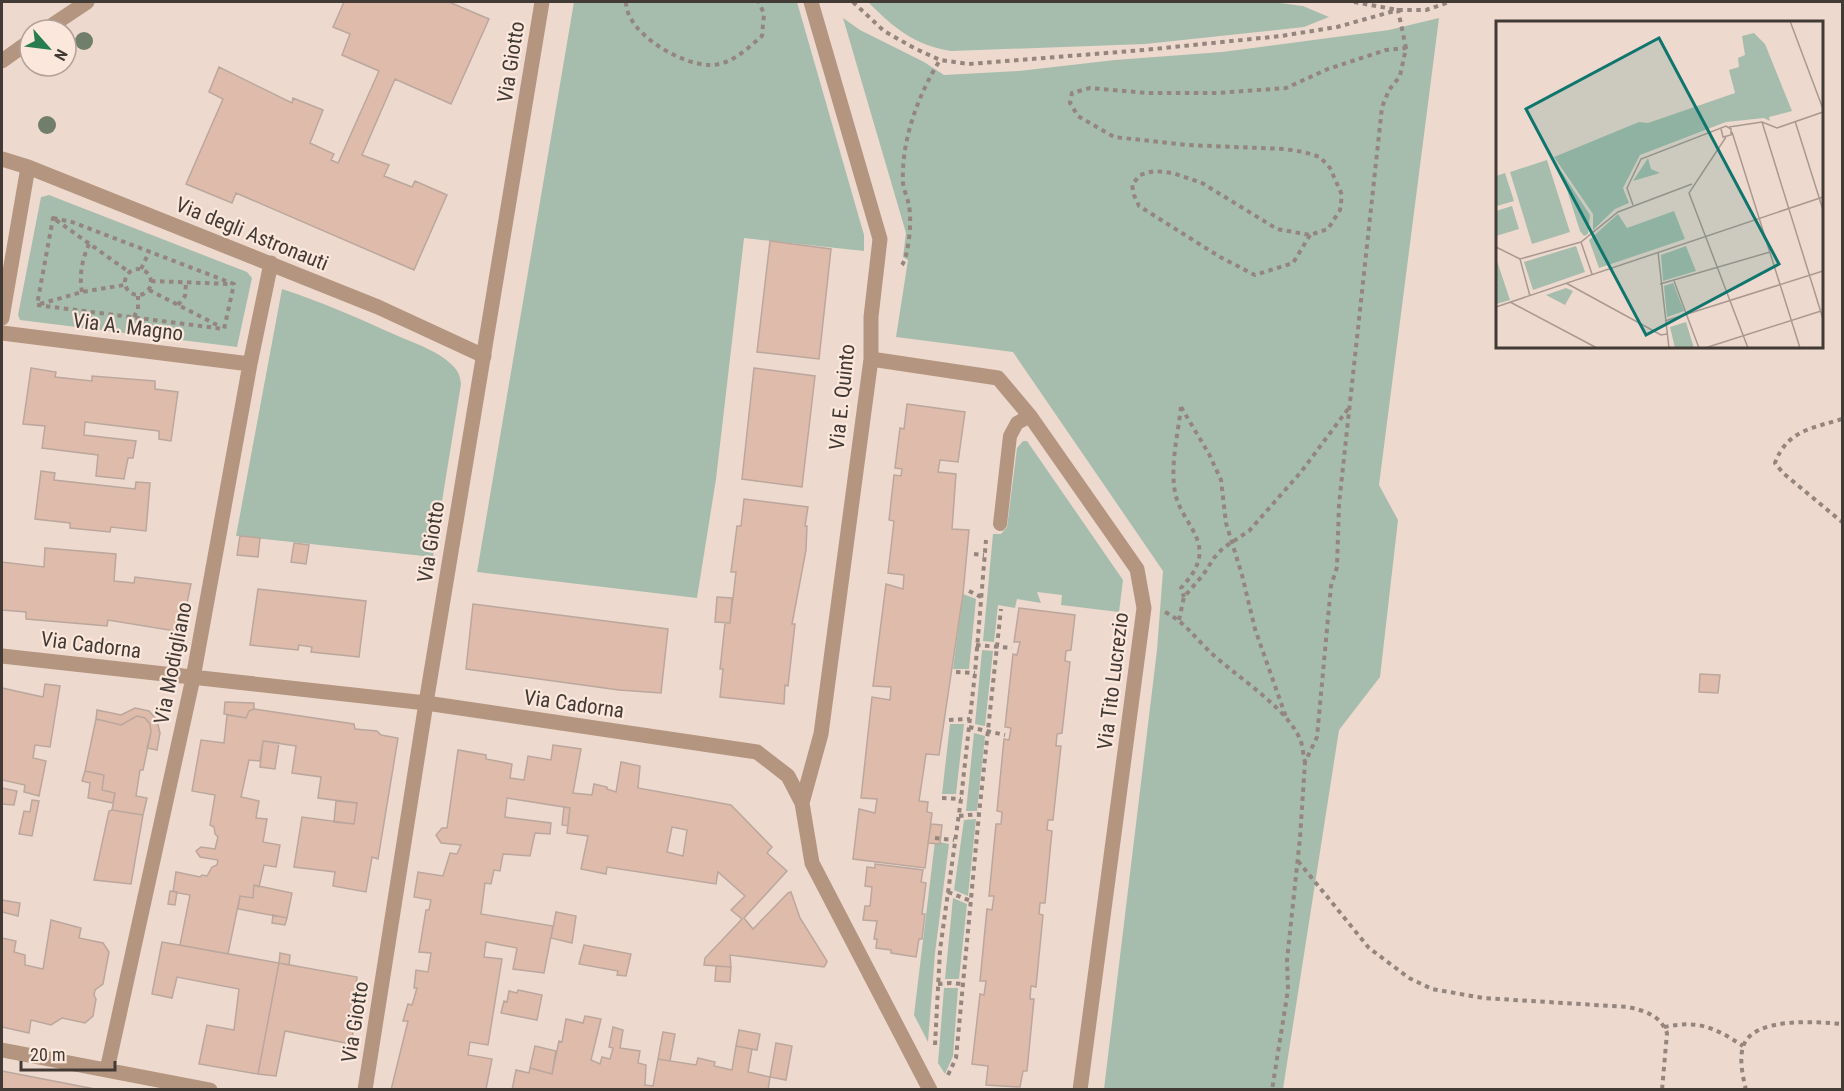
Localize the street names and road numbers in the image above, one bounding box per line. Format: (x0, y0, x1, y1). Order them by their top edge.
street label: Via Giotto (493, 20, 529, 104)
street label: Via degli Astronauti (172, 192, 332, 276)
street label: Via A. Magno (71, 308, 185, 346)
street label: Via E. Quinto (824, 343, 860, 451)
street label: Via Giotto (413, 500, 449, 584)
street label: Via Modigliano (149, 600, 197, 726)
street label: Via Tito Lucrezio (1093, 611, 1133, 751)
street label: Via Cadorna (39, 627, 143, 663)
street label: Via Cadorna (522, 685, 626, 723)
street label: Via Giotto (337, 980, 373, 1064)

